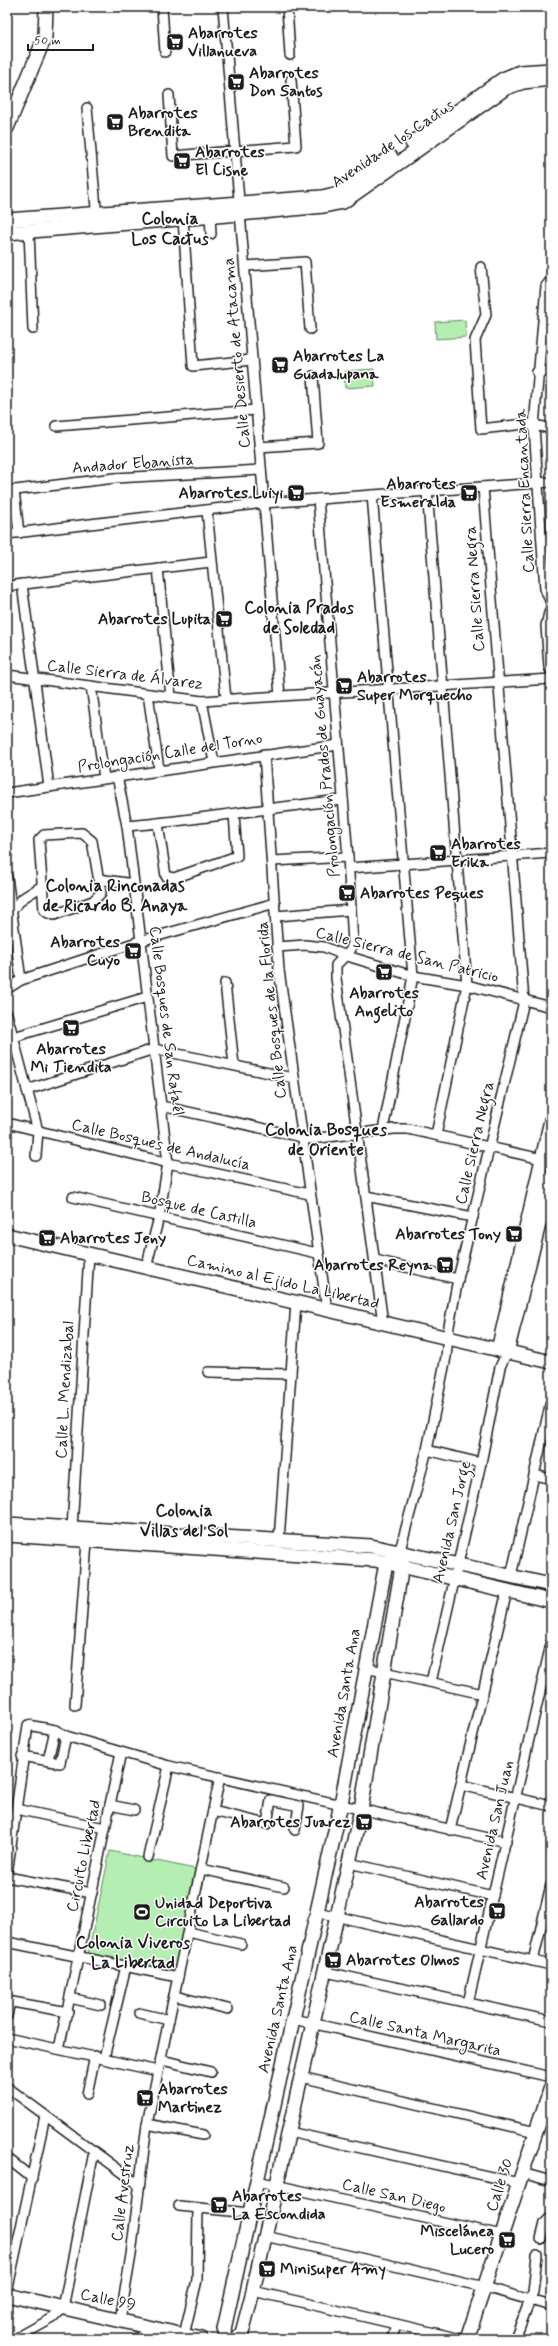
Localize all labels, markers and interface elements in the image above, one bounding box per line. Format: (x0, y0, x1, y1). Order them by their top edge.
place label: Abarrotes Villanueva (188, 23, 258, 62)
scale bar (28, 26, 93, 52)
supermarket icon: Abarrotes Villanueva (165, 32, 185, 52)
text: 50 m (34, 33, 61, 49)
place label: Abarrotes Don Santos (249, 63, 323, 102)
supermarket icon: Abarrotes Don Santos (226, 72, 246, 92)
street label: Avenida de los Cactus (328, 95, 458, 193)
place label: Abarrotes Brendita (128, 103, 198, 142)
supermarket icon: Abarrotes Brendita (105, 112, 125, 132)
place label: Abarrotes El Cisne (195, 142, 265, 181)
supermarket icon: Abarrotes El Cisne (172, 151, 192, 171)
district label: Colonia Los Cactus (131, 208, 209, 250)
street label: Calle Desierto de Atacama (218, 257, 256, 449)
place label: Abarrotes La Guadalupana (293, 346, 385, 385)
supermarket icon: Abarrotes La Guadalupana (270, 355, 290, 375)
street label: Calle Sierra Encantada (510, 408, 540, 574)
street label: Andador Ebanista (72, 449, 194, 479)
place label: Abarrotes Esmeralda (380, 474, 456, 513)
place label: Abarrotes Luiyi (179, 483, 283, 504)
supermarket icon: Abarrotes Luiyi (286, 483, 306, 503)
supermarket icon: Abarrotes Esmeralda (459, 483, 479, 503)
street label: Calle Sierra Negra (460, 525, 491, 653)
district label: Colonia Prados de Soledad (244, 597, 354, 639)
place label: Abarrotes Lupita (98, 609, 211, 630)
supermarket icon: Abarrotes Lupita (214, 609, 234, 629)
street label: Prolongación Prados de Guayacán (305, 654, 346, 878)
street label: Calle Sierra de Álvarez (46, 655, 204, 695)
place label: Abarrotes Super Morquecho (357, 667, 473, 706)
supermarket icon: Abarrotes Super Morquecho (334, 676, 354, 696)
street label: Prolongación Calle del Torno (76, 728, 264, 779)
place label: Abarrotes Erika (451, 834, 521, 873)
supermarket icon: Abarrotes Erika (428, 843, 448, 863)
district label: Colonia Rinconadas de Ricardo B. Anaya (43, 875, 188, 917)
supermarket icon: Abarrotes Peques (337, 883, 357, 903)
place label: Abarrotes Peques (360, 883, 484, 904)
street label: Calle Bosques de la Florida (252, 920, 292, 1100)
street label: Calle Sierra de San Patricio (313, 922, 501, 988)
street label: Calle Bosques de San Rafaél (144, 925, 188, 1117)
place label: Abarrotes Cuyo (50, 932, 120, 971)
supermarket icon: Abarrotes Cuyo (123, 941, 143, 961)
supermarket icon: Abarrotes Angelito (374, 962, 394, 982)
place label: Abarrotes Angelito (349, 983, 419, 1024)
supermarket icon: Abarrotes Mi Tiendita (61, 1018, 81, 1038)
place label: Abarrotes Mi Tiendita (30, 1039, 112, 1078)
street label: Calle Sierra Negra (451, 1079, 500, 1207)
street label: Calle Bosques de Andalucía (69, 1114, 253, 1176)
district label: Colonia Bosques de Oriente (265, 1119, 387, 1161)
street label: Bosque de Castilla (139, 1187, 259, 1234)
place label: Abarrotes Tony (395, 1224, 501, 1245)
supermarket icon: Abarrotes Tony (504, 1224, 524, 1244)
supermarket icon: Abarrotes Jeny (37, 1228, 57, 1248)
place label: Abarrotes Jeny (60, 1228, 166, 1249)
street label: Camino al Ejido La Libertad (185, 1250, 381, 1314)
place label: Abarrotes Reyna (314, 1255, 432, 1276)
supermarket icon: Abarrotes Reyna (435, 1255, 455, 1275)
street label: Calle L. Mendizabal (51, 1321, 79, 1459)
street label: Avenida San Jorge (428, 1459, 477, 1585)
district label: Colonia Villas del Sol (140, 1500, 228, 1542)
street label: Avenida Santa Ana (322, 1627, 366, 1759)
street label: Avenida San Juan (471, 1758, 519, 1882)
street label: Circuito Libertad (62, 1798, 106, 1914)
place label: Abarrotes Juarez (230, 1812, 351, 1833)
supermarket icon: Abarrotes Juarez (354, 1812, 374, 1832)
place label: Abarrotes Gallardo (414, 1892, 484, 1931)
place label: Unidad Deportiva Circuito La Libertad (155, 1893, 291, 1932)
supermarket icon: Abarrotes Gallardo (487, 1901, 507, 1921)
sports icon: Unidad Deportiva Circuito La Libertad (132, 1902, 152, 1922)
district label: Colonia Viveros La Libertad (76, 1932, 191, 1974)
street label: Avenida Santa Ana (253, 1943, 303, 2075)
supermarket icon: Abarrotes Olmos (323, 1950, 343, 1970)
place label: Abarrotes Olmos (346, 1950, 460, 1971)
street label: Calle Santa Margarita (347, 2006, 503, 2063)
place label: Abarrotes Martinez (158, 2079, 228, 2118)
supermarket icon: Abarrotes Martinez (135, 2088, 155, 2108)
street label: Calle Avestruz (107, 2143, 139, 2243)
street label: Calle 30 (481, 2156, 519, 2214)
street label: Calle San Diego (340, 2174, 448, 2218)
place label: Abarrotes La Escondida (232, 2186, 326, 2225)
supermarket icon: Abarrotes La Escondida (209, 2195, 229, 2215)
place label: Miscelánea Lucero (420, 2221, 494, 2260)
supermarket icon: Miscelánea Lucero (497, 2230, 517, 2250)
supermarket icon: Minisuper Amy (257, 2259, 277, 2279)
place label: Minisuper Amy (280, 2259, 386, 2280)
street label: Calle 99 (78, 2284, 138, 2316)

